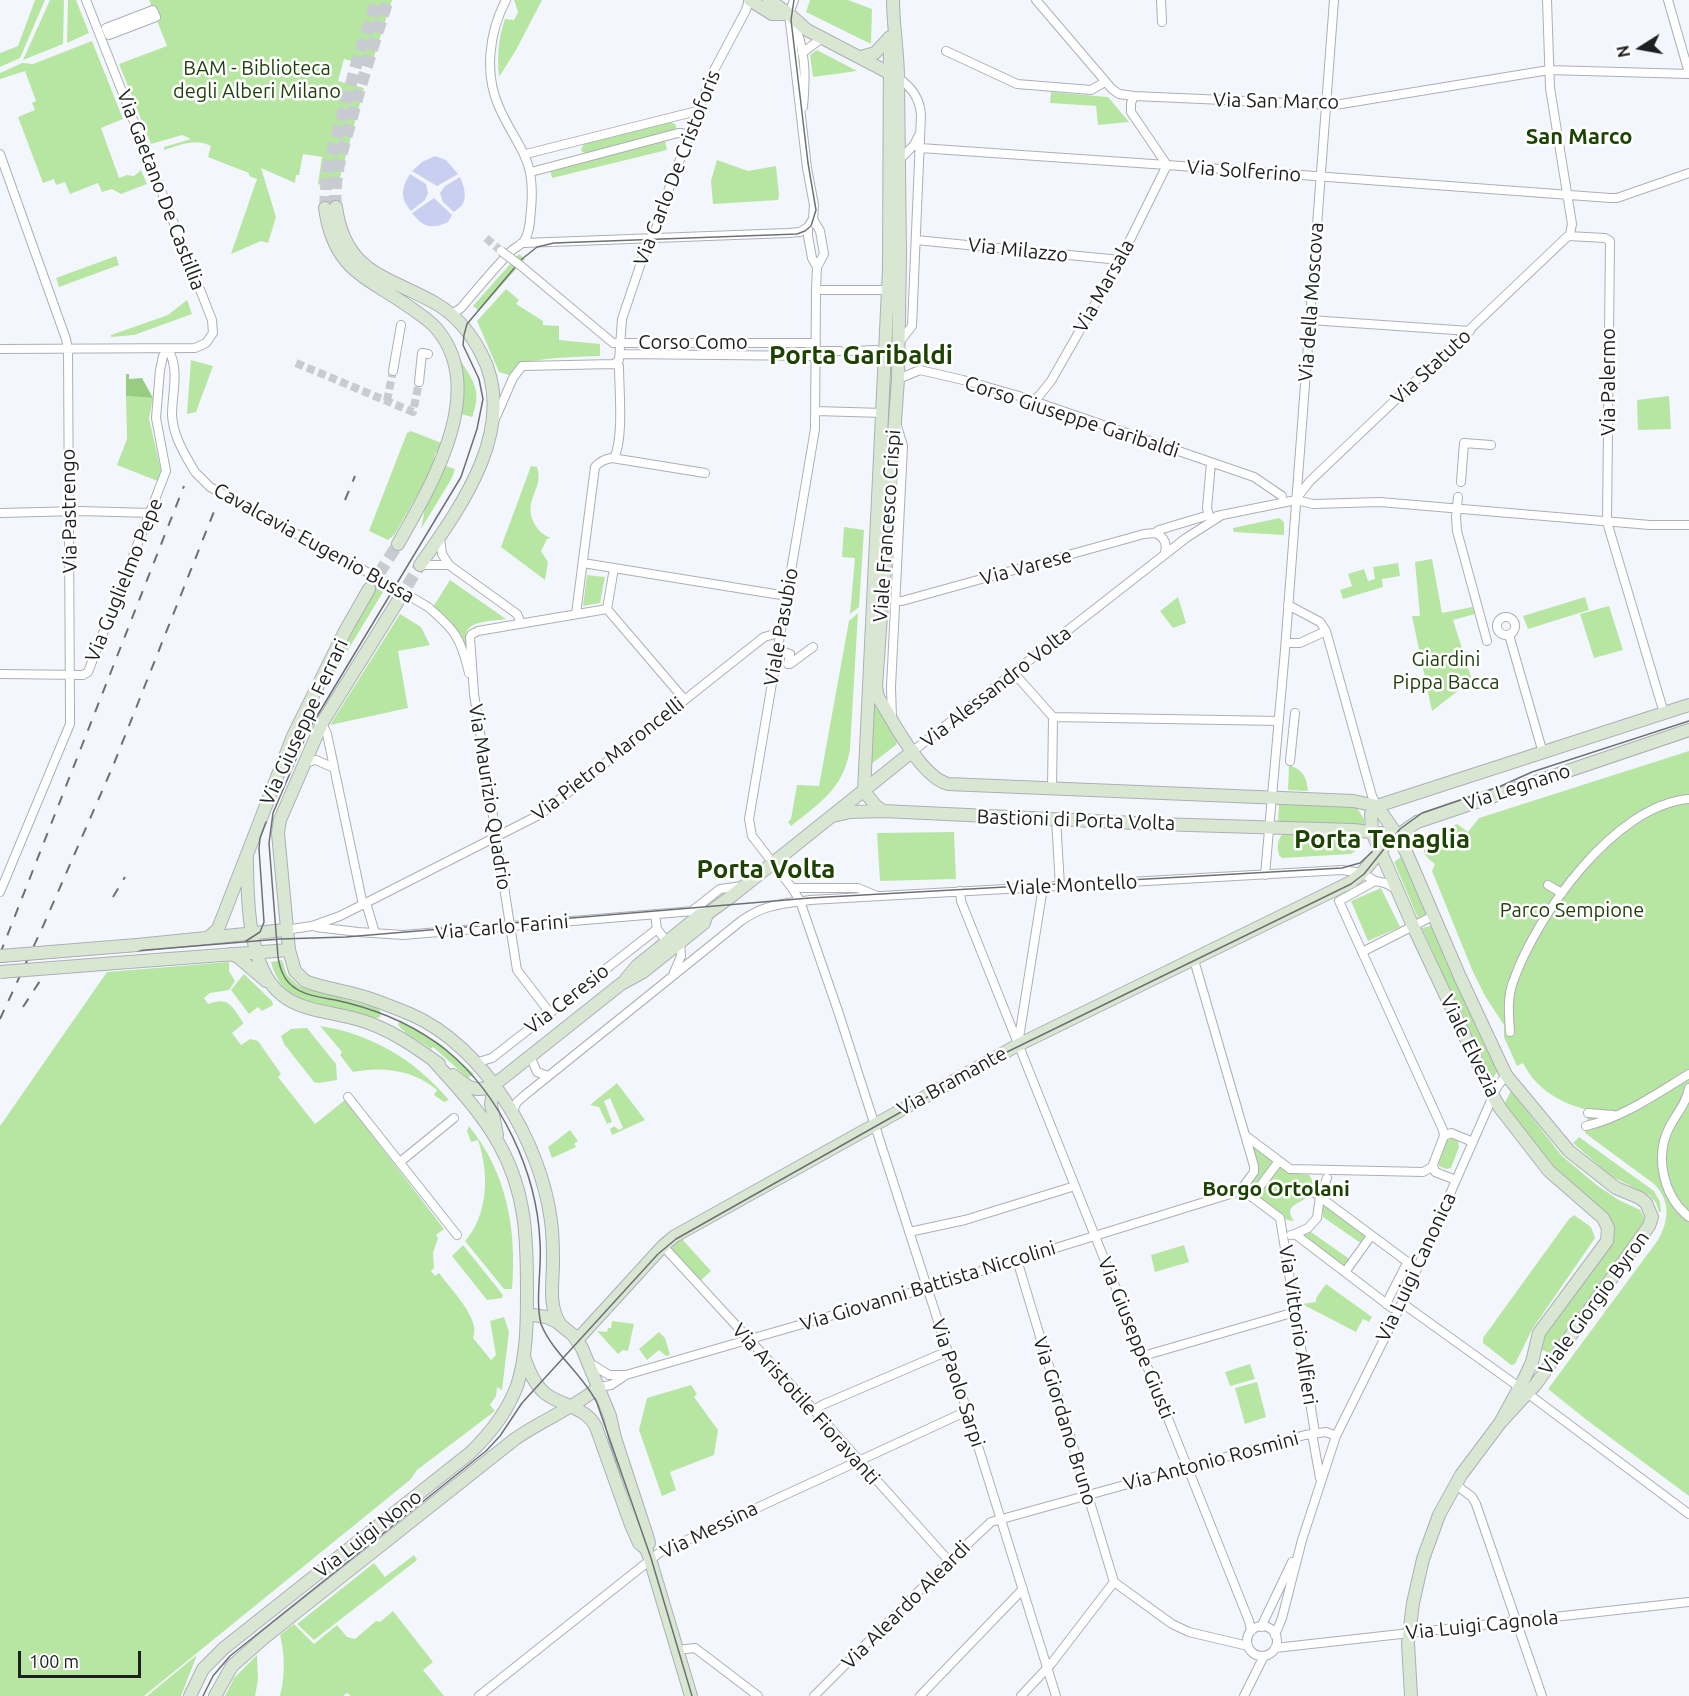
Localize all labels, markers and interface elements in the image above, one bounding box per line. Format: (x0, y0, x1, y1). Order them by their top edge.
north arrow (1611, 18, 1671, 78)
text: N (1613, 44, 1633, 59)
park label: BAM - Biblioteca degli Alberi Milano (173, 56, 341, 103)
street label: Via Carlo De Cristoforis (629, 67, 725, 269)
street label: Via Gaetano De Castillia (112, 86, 210, 294)
street label: Via San Marco (1213, 88, 1339, 114)
district label: San Marco (1526, 124, 1632, 150)
street label: Via Solferino (1186, 155, 1302, 187)
street label: Via della Moscova (1293, 221, 1329, 383)
street label: Via Milazzo (967, 233, 1069, 267)
street label: Via Marsala (1069, 235, 1139, 337)
street label: Via Statuto (1386, 324, 1476, 410)
street label: Via Palermo (1596, 328, 1620, 436)
street label: Corso Como (638, 330, 748, 354)
district label: Porta Garibaldi (769, 339, 953, 371)
street label: Corso Giuseppe Garibaldi (962, 371, 1182, 463)
street label: Viale Francesco Crispi (868, 429, 906, 623)
street label: Via Pastrengo (56, 448, 82, 574)
street label: Cavalcavia Eugenio Bussa (209, 478, 419, 608)
street label: Via Guglielmo Pepe (80, 495, 168, 665)
street label: Via Varese (977, 543, 1075, 591)
street label: Viale Pasubio (759, 566, 803, 688)
street label: Via Alessandro Volta (916, 621, 1076, 753)
street label: Via Giuseppe Ferrari (255, 635, 353, 809)
park label: Giardini Pippa Bacca (1393, 647, 1499, 694)
street label: Via Pietro Maroncelli (527, 692, 689, 826)
street label: Via Maurizio Quadrio (463, 702, 517, 892)
street label: Via Legnano (1461, 758, 1573, 816)
street label: Bastioni di Porta Volta (976, 805, 1176, 835)
district label: Porta Tenaglia (1294, 823, 1470, 855)
district label: Porta Volta (697, 853, 835, 885)
street label: Viale Montello (1006, 870, 1138, 900)
park label: Parco Sempione (1500, 898, 1644, 922)
street label: Via Carlo Farini (434, 909, 570, 945)
street label: Via Ceresio (520, 959, 614, 1039)
street label: Viale Elvezia (1435, 991, 1505, 1101)
street label: Via Bramante (893, 1041, 1011, 1121)
district label: Borgo Ortolani (1202, 1176, 1350, 1202)
street label: Via Luigi Canonica (1371, 1189, 1461, 1345)
street label: Viale Giorgio Byron (1534, 1226, 1654, 1380)
street label: Via Giovanni Battista Niccolini (797, 1236, 1059, 1336)
street label: Via Vittorio Alfieri (1274, 1243, 1322, 1407)
street label: Via Giuseppe Giusti (1093, 1254, 1179, 1422)
street label: Via Paolo Sarpi (926, 1316, 990, 1450)
street label: Via Aristotile Fioravanti (727, 1318, 885, 1490)
street label: Via Giordano Bruno (1028, 1334, 1102, 1508)
street label: Via Antonio Rosmini (1121, 1426, 1301, 1496)
street label: Via Luigi Nono (310, 1485, 426, 1583)
street label: Via Messina (656, 1496, 762, 1564)
street label: Via Aleardo Aleardi (837, 1536, 975, 1674)
street label: Via Luigi Cagnola (1405, 1605, 1559, 1645)
scale bar (21, 1639, 144, 1677)
text: 100 m (29, 1651, 79, 1671)

